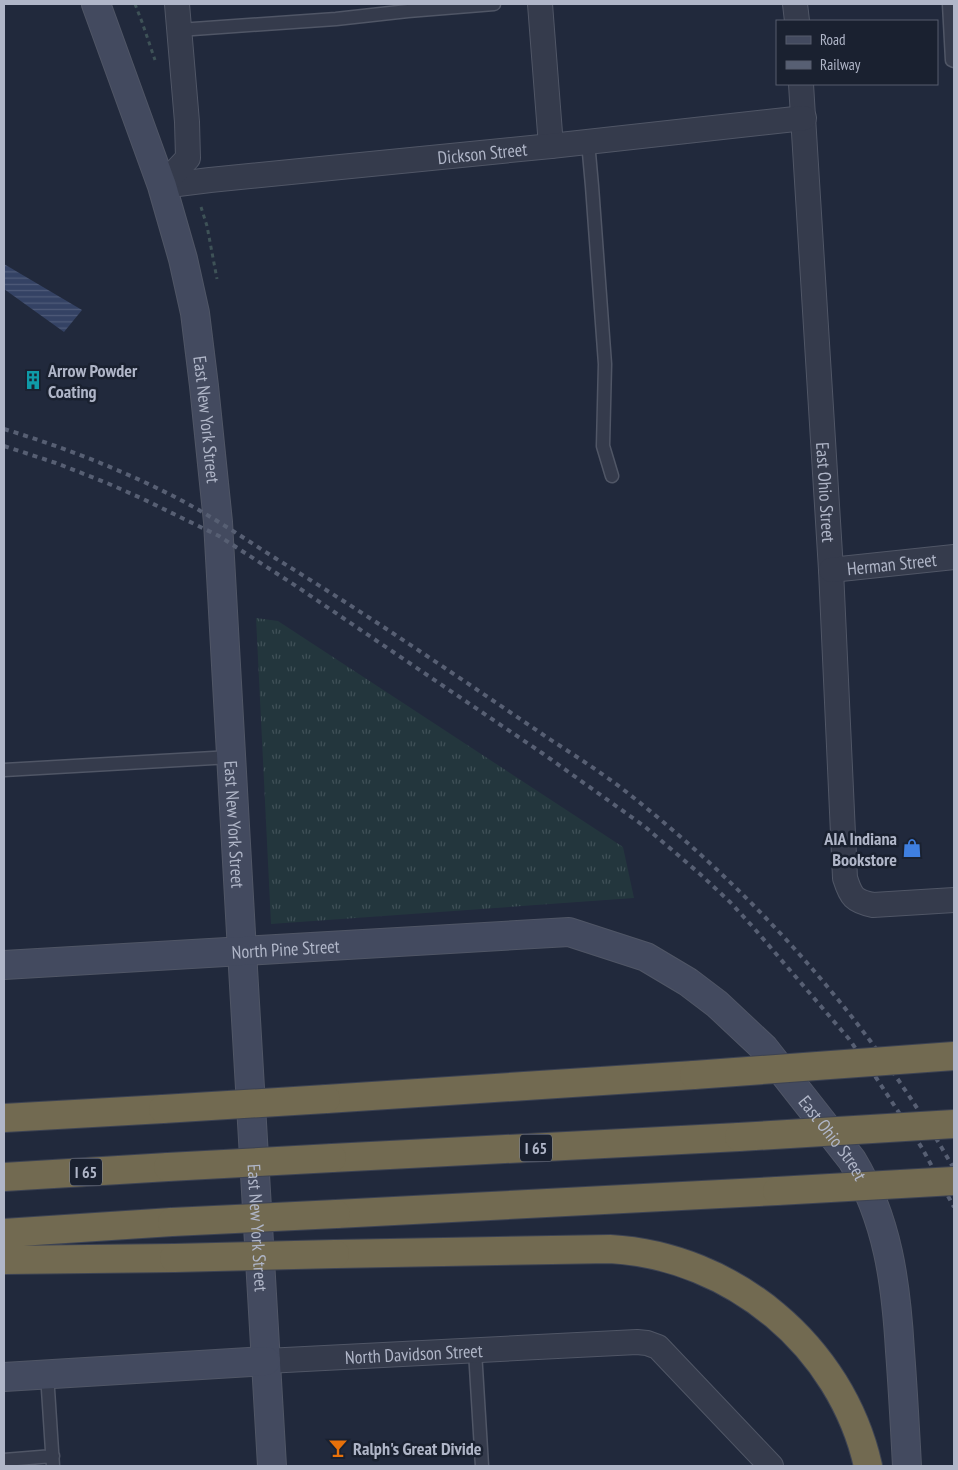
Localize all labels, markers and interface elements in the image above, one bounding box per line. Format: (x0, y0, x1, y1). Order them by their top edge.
legend (776, 20, 938, 85)
text: Road (820, 30, 846, 49)
text: Railway (820, 55, 861, 74)
street label: Dickson Street (437, 137, 528, 169)
street label: East New York Street (189, 355, 225, 484)
place label: Arrow Powder Coating (47, 359, 138, 403)
building icon: Arrow Powder Coating (22, 369, 44, 391)
street label: East Ohio Street (812, 441, 841, 543)
street label: Herman Street (846, 547, 938, 580)
street label: East New York Street (220, 760, 250, 889)
place label: AIA Indiana Bookstore (823, 827, 897, 871)
shop icon: AIA Indiana Bookstore (901, 837, 923, 859)
street label: North Pine Street (231, 934, 340, 963)
street label: East Ohio Street (794, 1091, 873, 1184)
road number: I 65 (520, 1134, 552, 1162)
road number: I 65 (70, 1158, 102, 1186)
street label: East New York Street (243, 1163, 273, 1292)
street label: North Davidson Street (344, 1338, 483, 1368)
bar icon: Ralph's Great Divide (327, 1437, 349, 1459)
place label: Ralph's Great Divide (353, 1437, 482, 1460)

